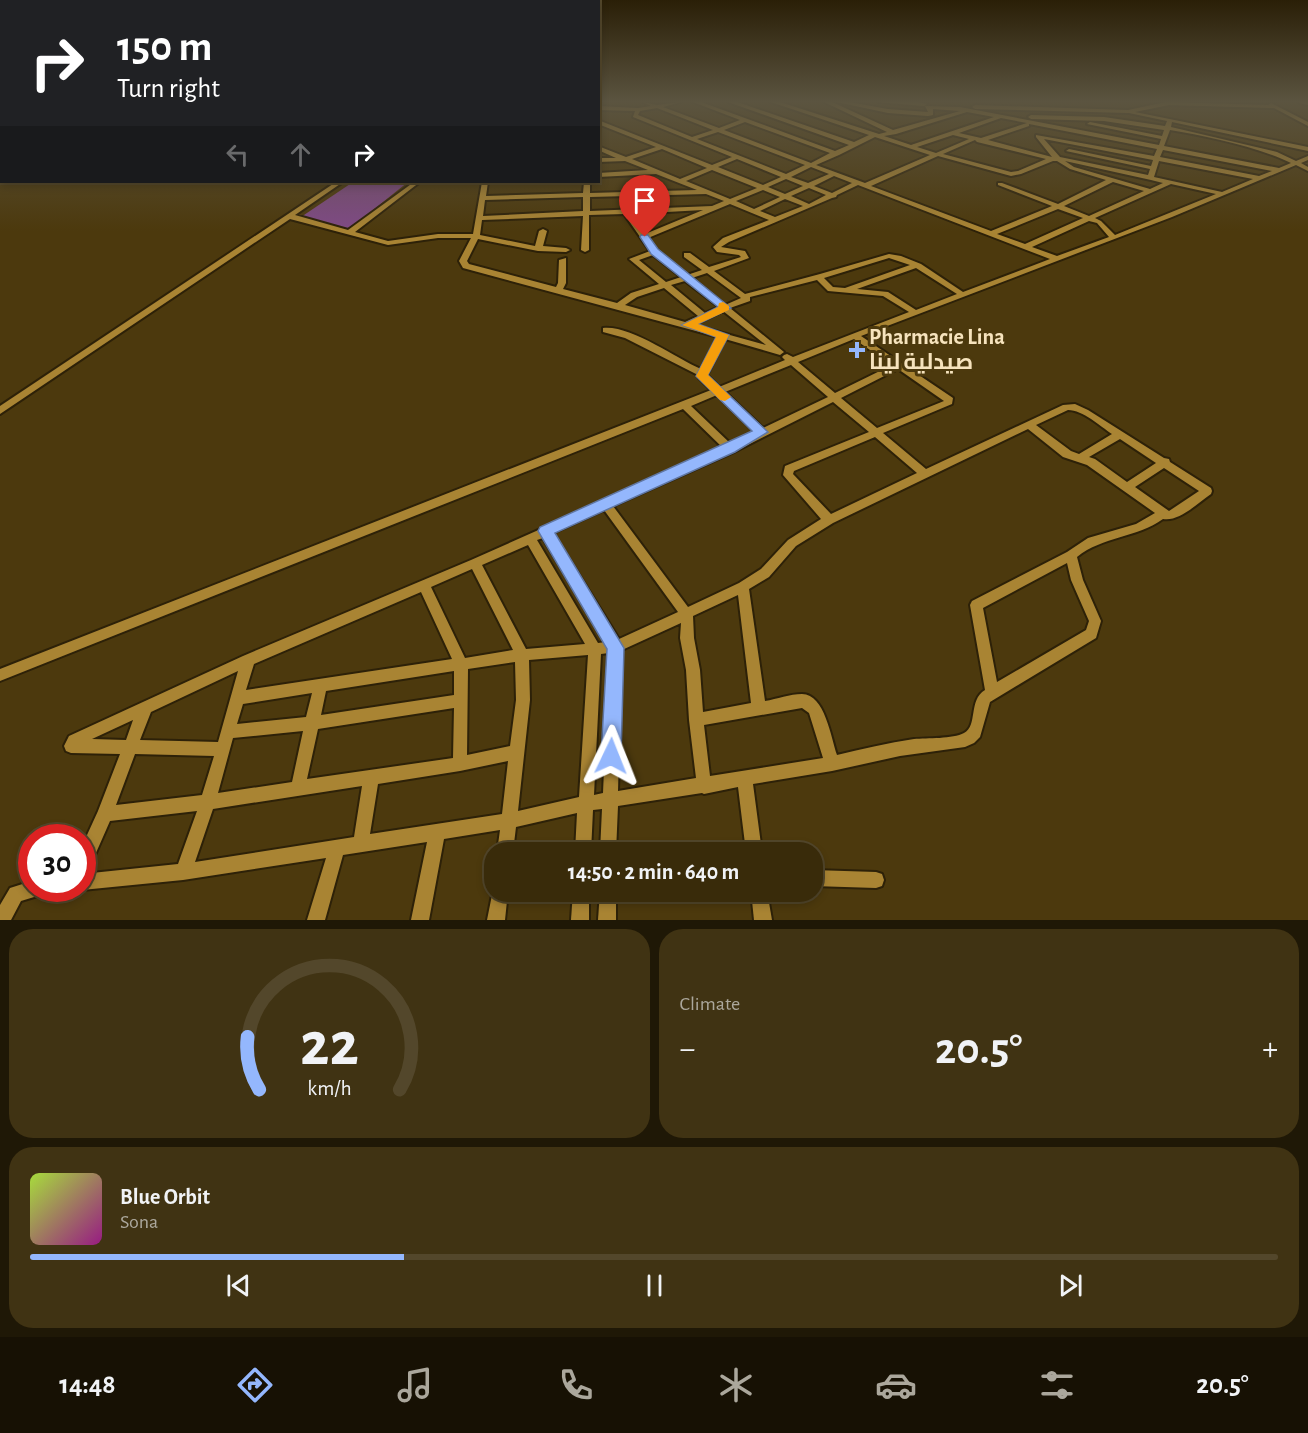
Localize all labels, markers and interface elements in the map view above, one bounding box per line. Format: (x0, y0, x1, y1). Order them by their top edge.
icon: right (18, 24, 96, 102)
text: 150 m (117, 26, 212, 68)
text: Turn right (117, 75, 220, 102)
icon: left (221, 138, 254, 171)
icon: ahead (284, 138, 317, 171)
icon: right (347, 138, 380, 171)
pin (619, 175, 670, 237)
icon: arrive (628, 184, 661, 217)
place label: Pharmacie Lina صيدلية لينا (869, 326, 1005, 374)
marker: Pharmacie Lina صيدلية لينا (850, 343, 864, 357)
position arrow (579, 724, 643, 788)
speed limit sign: 30 (18, 824, 96, 902)
text: 14:50 · 2 min · 640 m (568, 861, 739, 883)
text: Climate (680, 994, 740, 1014)
text: 22 (300, 1014, 359, 1076)
text: 20.5° (935, 1027, 1023, 1072)
text: − (680, 1033, 695, 1066)
text: + (1262, 1033, 1278, 1066)
text: km/h (307, 1079, 351, 1100)
text: Blue Orbit (120, 1186, 210, 1208)
text: Sona (120, 1212, 158, 1232)
icon: previous (222, 1269, 255, 1302)
icon: pause (638, 1269, 671, 1302)
icon: next (1054, 1269, 1087, 1302)
icon: directions (234, 1364, 276, 1406)
icon: music (394, 1364, 436, 1406)
icon: phone (555, 1364, 597, 1406)
icon: climate (715, 1364, 757, 1406)
icon: car (875, 1364, 917, 1406)
icon: filters (1036, 1364, 1078, 1406)
text: 14:48 (59, 1371, 116, 1398)
text: 20.5° (1196, 1371, 1249, 1398)

